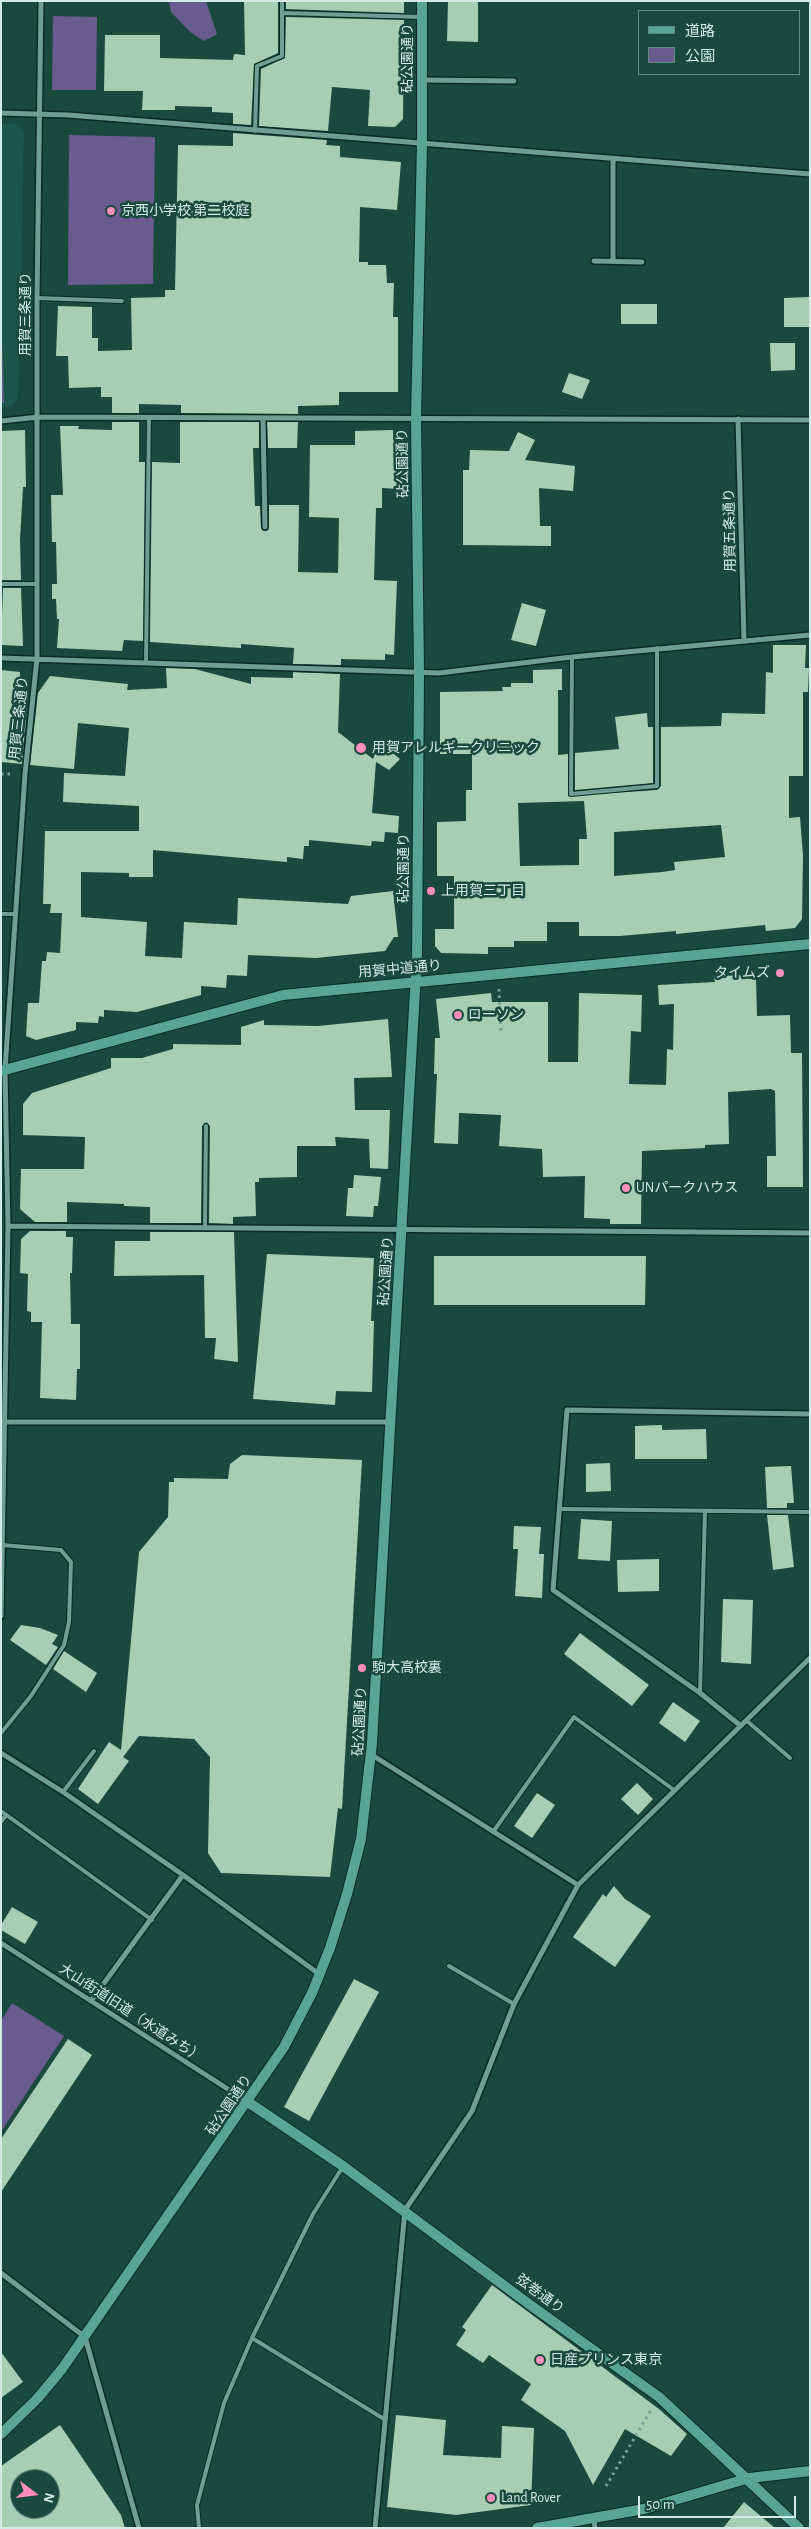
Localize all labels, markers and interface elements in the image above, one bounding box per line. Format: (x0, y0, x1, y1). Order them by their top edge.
legend (638, 10, 801, 75)
street label: 砧公園通り (400, 23, 416, 93)
text: 道路 (685, 24, 715, 39)
text: 公園 (685, 49, 715, 64)
place label: 京西小学校 第二校庭 (121, 203, 249, 219)
marker: 京西小学校 第二校庭 (105, 205, 117, 217)
street label: 用賀三条通り (18, 272, 34, 356)
street label: 砧公園通り (394, 428, 412, 498)
street label: 用賀五条通り (721, 488, 739, 572)
street label: 用賀三条通り (6, 675, 32, 761)
place label: 用賀アレルギークリニック (372, 740, 540, 756)
marker: 用賀アレルギークリニック (354, 741, 368, 755)
street label: 砧公園通り (396, 833, 412, 903)
place label: 上用賀三丁目 (441, 883, 525, 899)
marker: 上用賀三丁目 (425, 885, 437, 897)
street label: 用賀中道通り (357, 957, 443, 981)
place label: タイムズ (714, 965, 770, 981)
marker: タイムズ (774, 967, 786, 979)
place label: ローソン (468, 1007, 524, 1023)
marker: ローソン (452, 1009, 464, 1021)
place label: UNパークハウス (636, 1180, 738, 1196)
marker: UNパークハウス (620, 1182, 632, 1194)
street label: 砧公園通り (375, 1235, 397, 1307)
place label: 駒大高校裏 (372, 1660, 442, 1676)
marker: 駒大高校裏 (356, 1662, 368, 1674)
street label: 砧公園通り (350, 1686, 370, 1756)
street label: 大山街道旧道（水道みち） (56, 1960, 206, 2066)
street label: 砧公園通り (202, 2071, 256, 2139)
street label: 弦巻通り (512, 2271, 568, 2317)
place label: 日産プリンス東京 (550, 2352, 662, 2368)
marker: 日産プリンス東京 (534, 2354, 546, 2366)
north arrow (10, 2469, 60, 2519)
scale bar (641, 2486, 798, 2518)
place label: Land Rover (501, 2490, 561, 2506)
text: N (41, 2491, 57, 2504)
marker: Land Rover (485, 2492, 497, 2504)
text: 50 m (646, 2497, 675, 2512)

